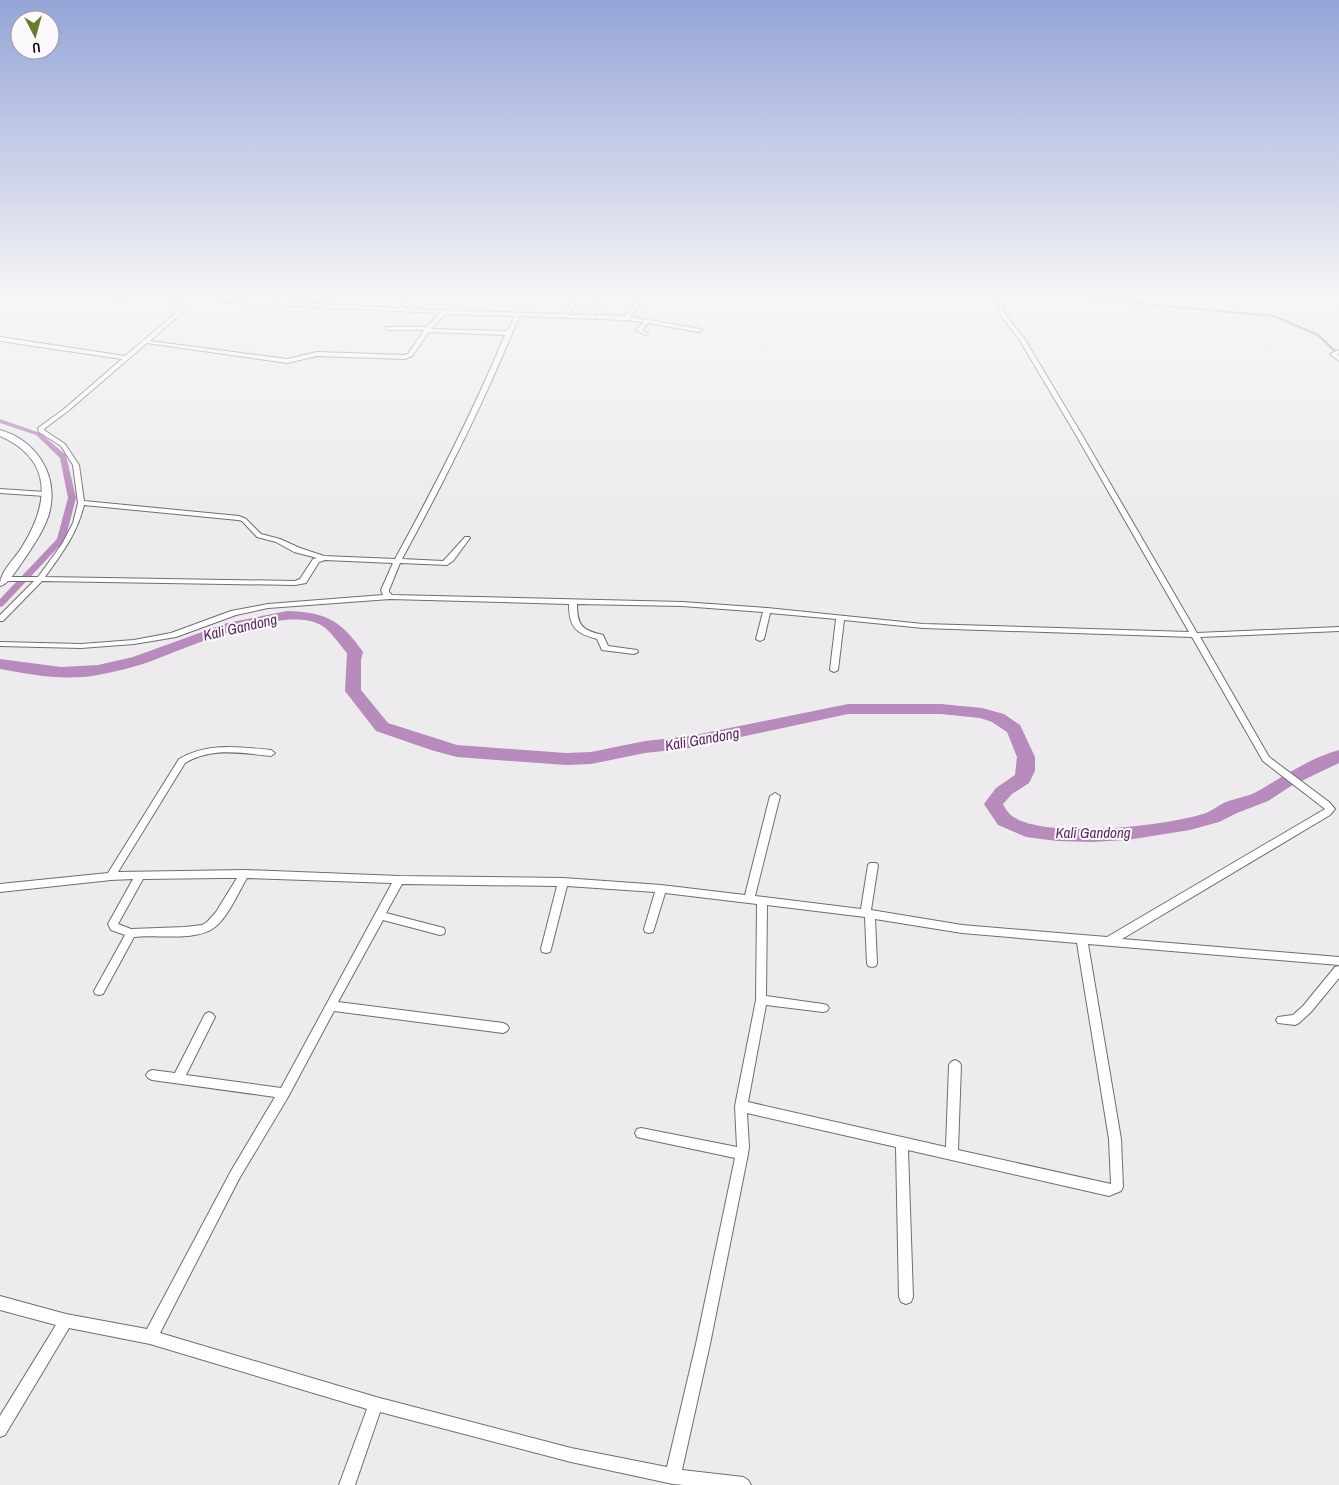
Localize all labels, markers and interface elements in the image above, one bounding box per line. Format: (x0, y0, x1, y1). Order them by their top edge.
north arrow (10, 10, 60, 60)
text: U (31, 39, 41, 57)
water label: Kali Gandong (201, 608, 279, 646)
water label: Kali Gandong (663, 722, 741, 756)
water label: Kali Gandong (1055, 822, 1131, 843)

